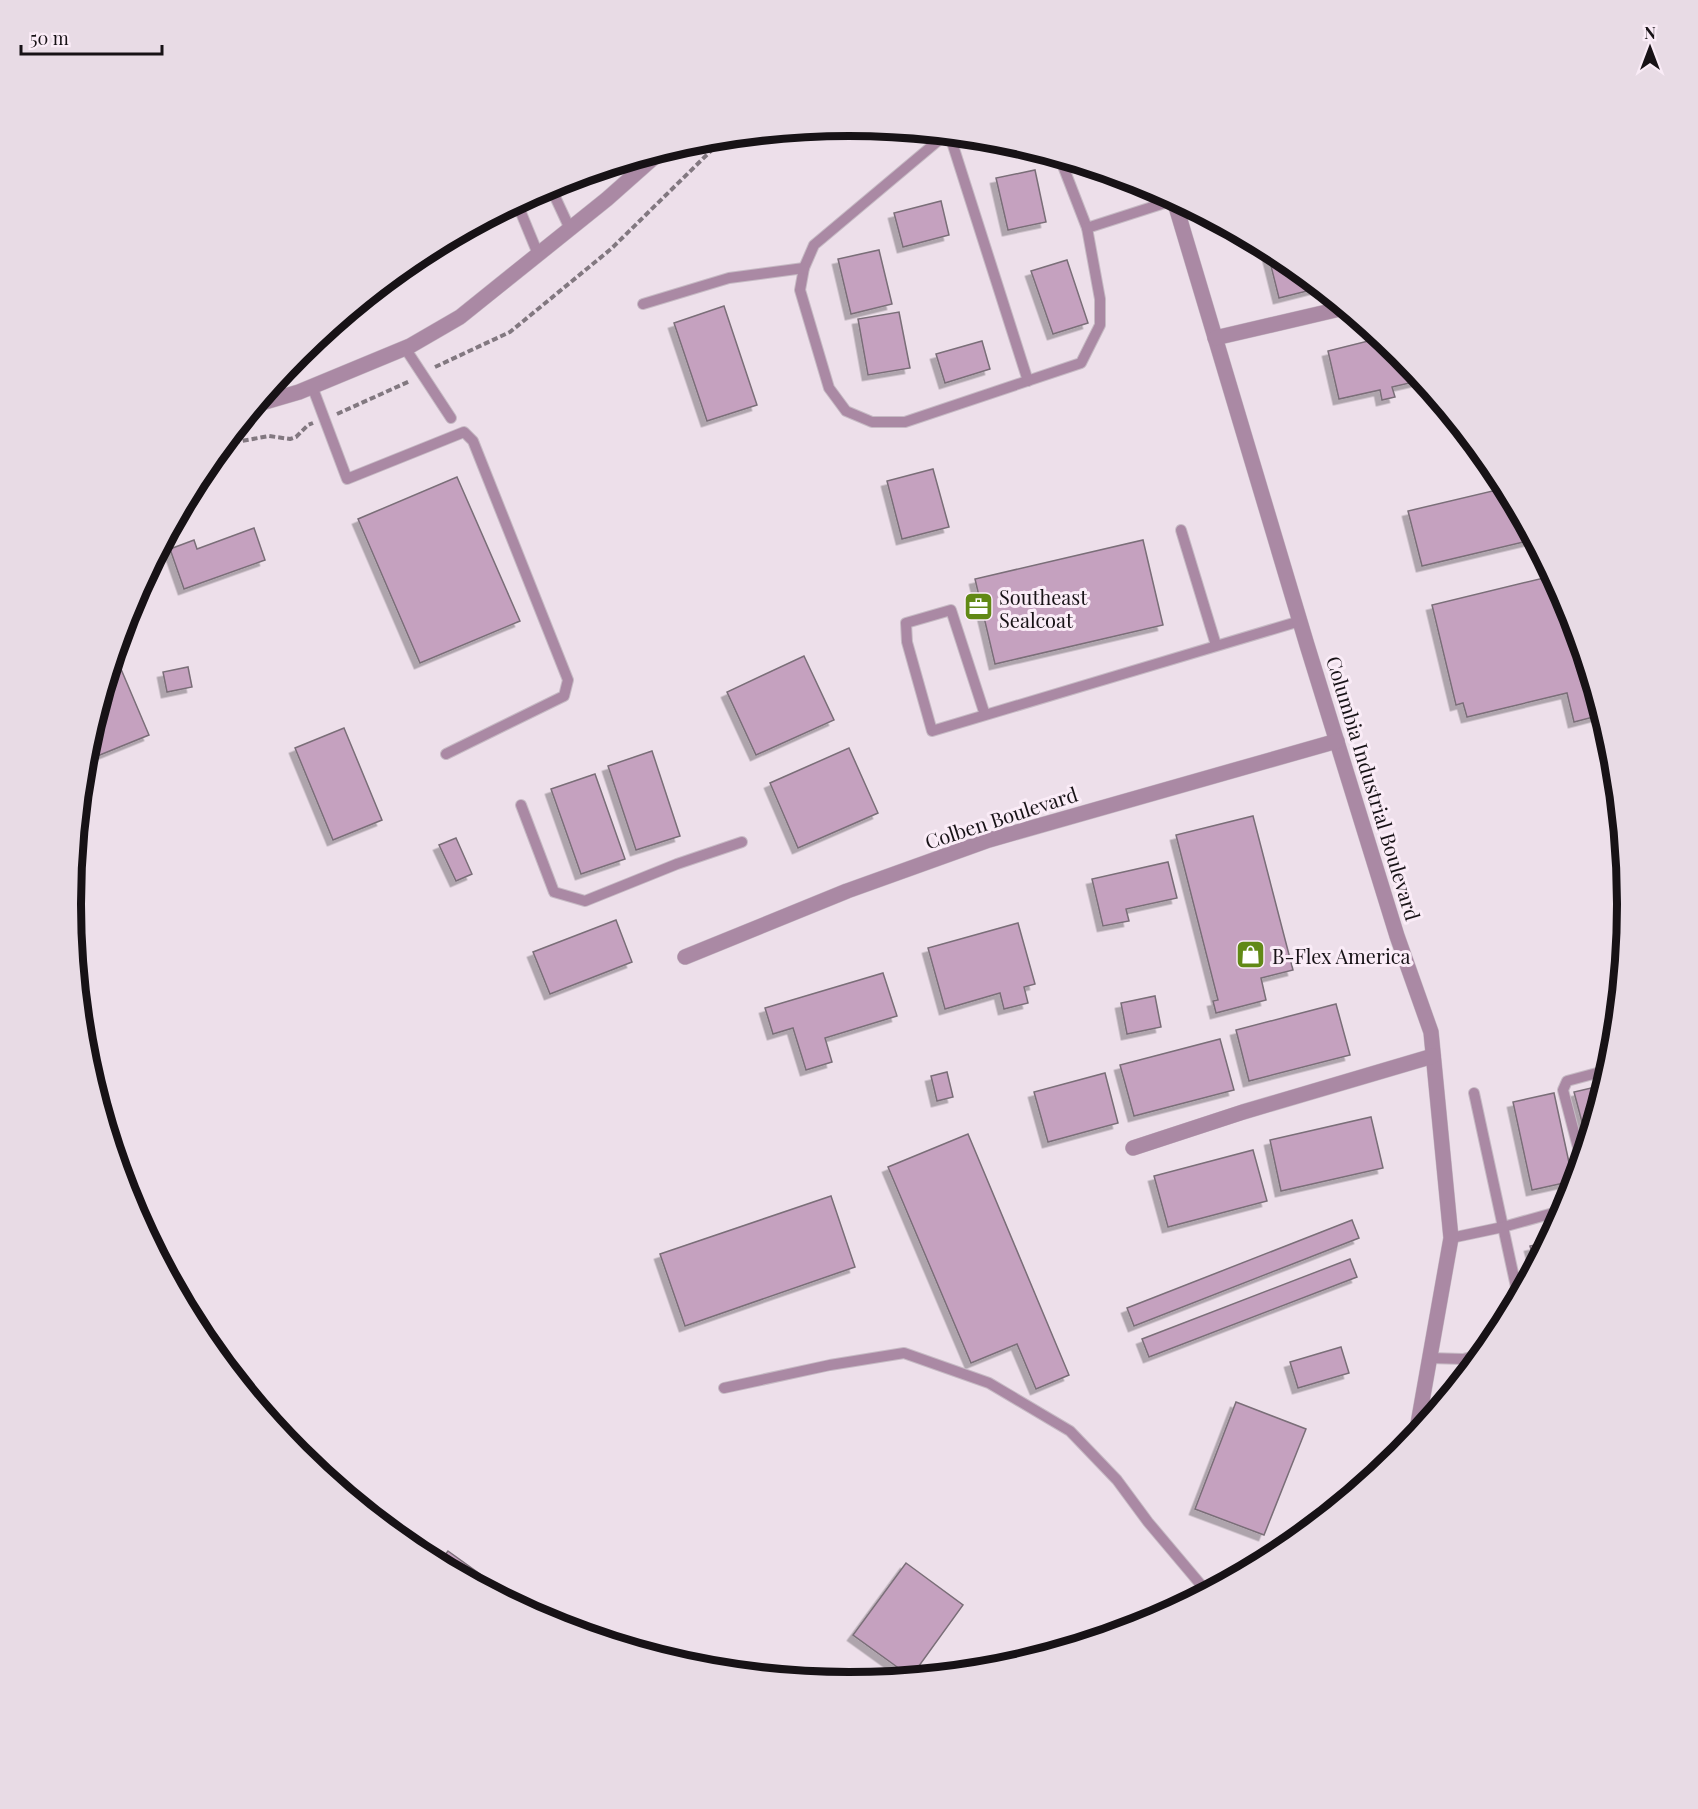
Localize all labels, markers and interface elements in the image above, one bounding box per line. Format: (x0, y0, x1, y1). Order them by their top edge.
scale bar (21, 18, 162, 56)
north arrow (1620, 18, 1680, 78)
text: N (1644, 22, 1656, 43)
text: 50 m (30, 26, 69, 50)
place label: Southeast Sealcoat (999, 583, 1088, 633)
office icon: Southeast Sealcoat (962, 591, 994, 623)
street label: Columbia Industrial Boulevard (1321, 652, 1427, 924)
street label: Colben Boulevard (921, 779, 1081, 854)
shop icon: B-Flex America (1235, 939, 1267, 971)
place label: B-Flex America (1272, 942, 1410, 969)

